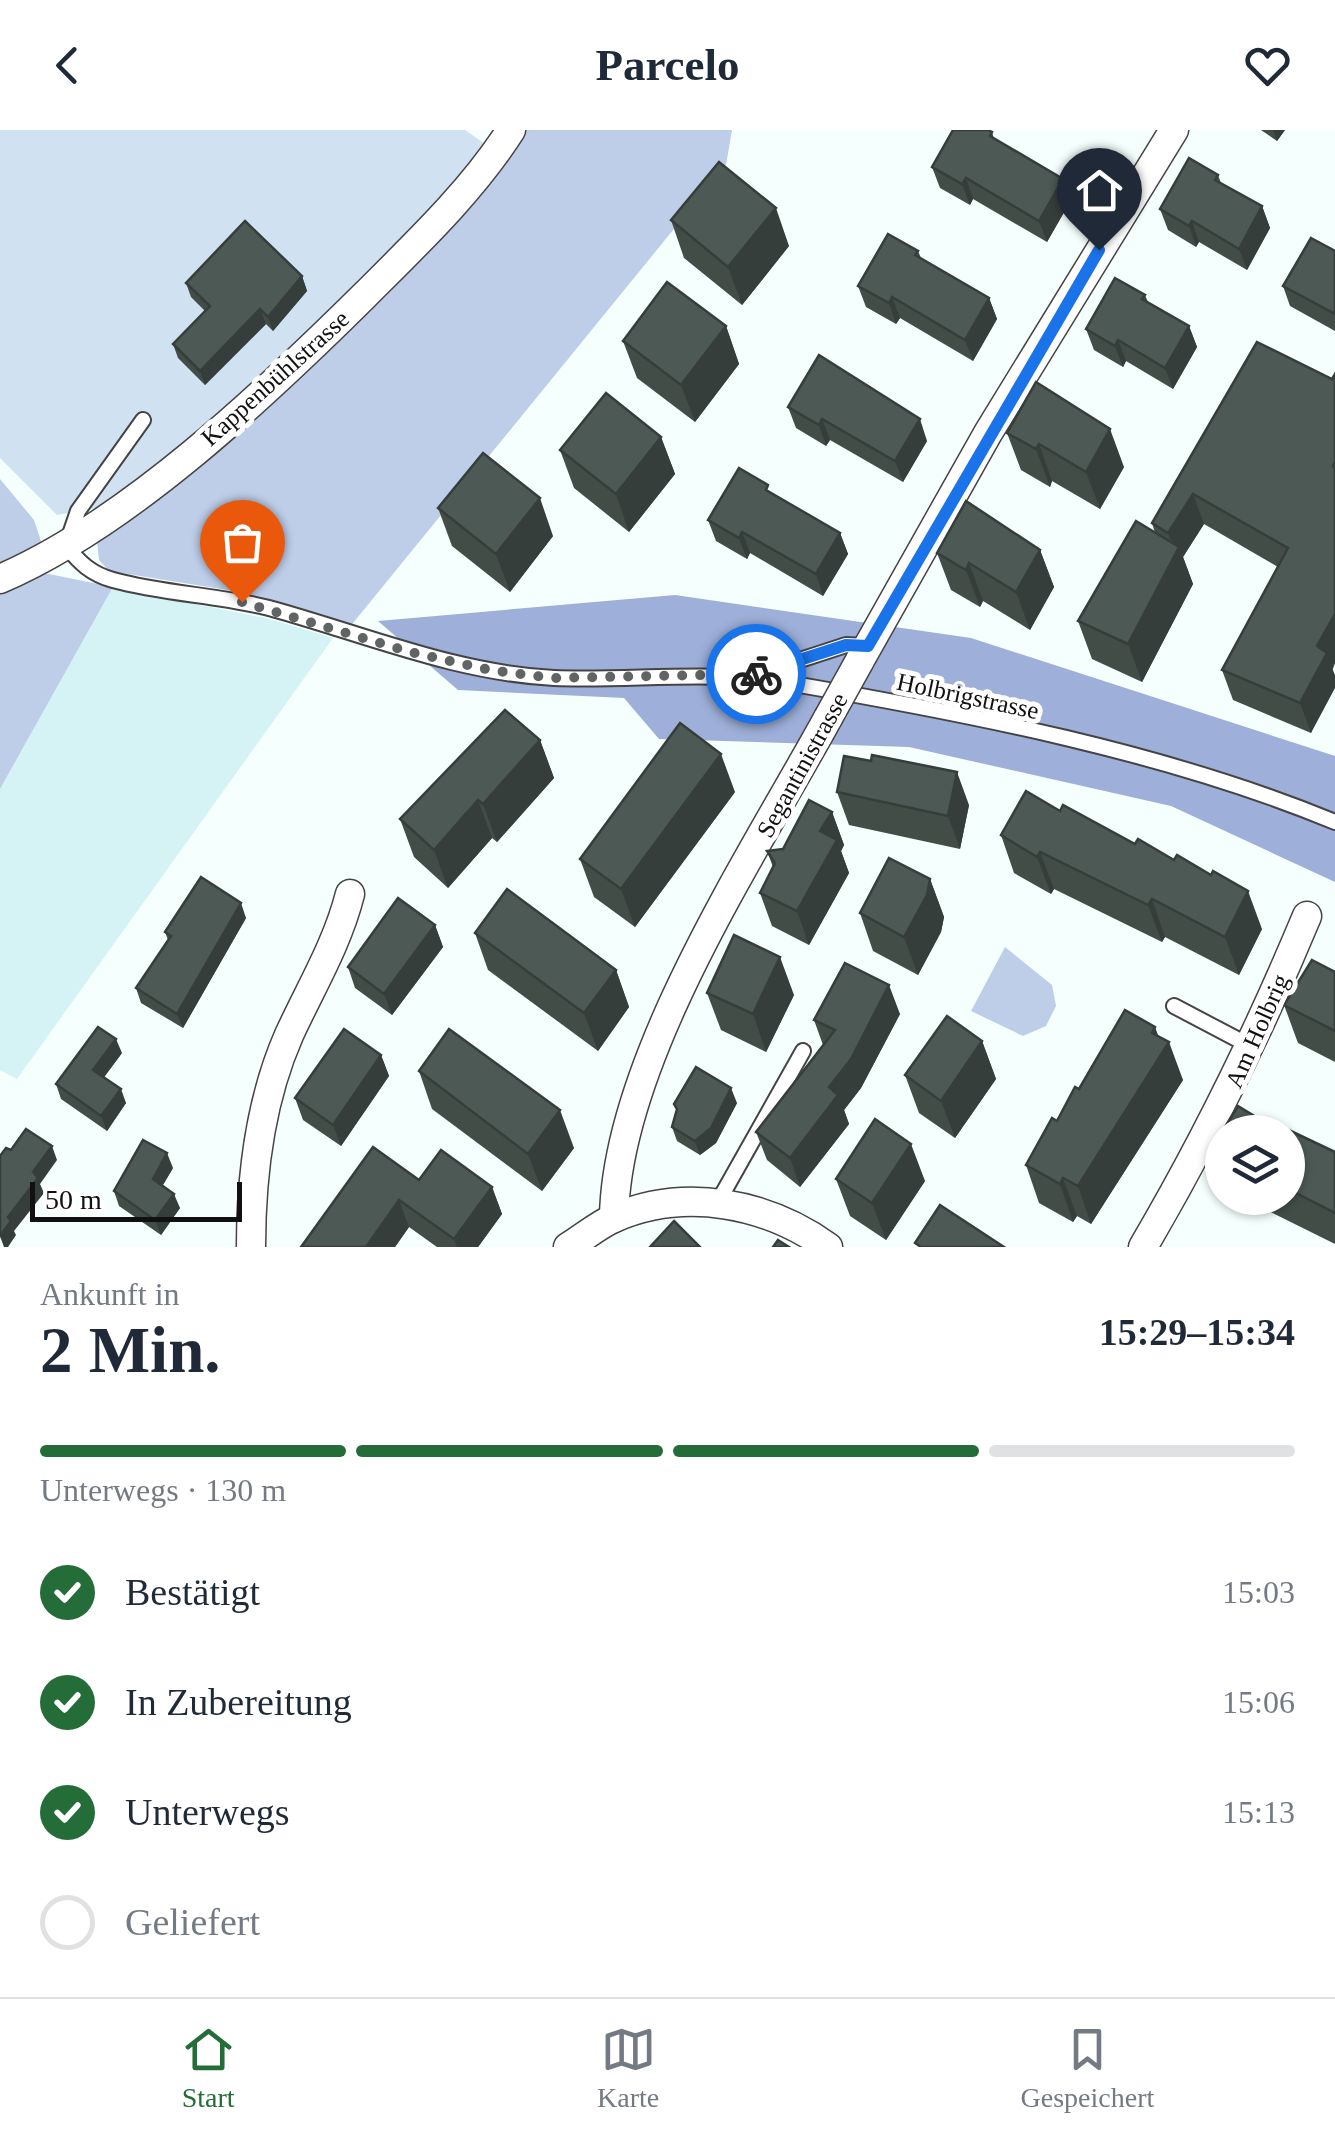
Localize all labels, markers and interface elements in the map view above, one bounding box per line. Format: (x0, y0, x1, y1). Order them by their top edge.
icon: back (40, 38, 95, 93)
icon: heart (1240, 38, 1295, 93)
text: Parcelo (595, 40, 740, 90)
pin (1057, 148, 1142, 251)
icon: home (1072, 163, 1127, 218)
street label: Kappenbühlstrasse (196, 305, 354, 451)
pin (200, 500, 285, 603)
icon: bag (215, 515, 270, 570)
courier (706, 624, 806, 724)
icon: bike (729, 647, 784, 702)
street label: Holbrigstrasse (895, 668, 1041, 724)
street label: Segantinistrasse (751, 688, 853, 842)
street label: Am Holbrig (1220, 970, 1294, 1092)
map controls (1205, 1115, 1305, 1215)
button: layers (1205, 1115, 1305, 1215)
scale bar (30, 1177, 242, 1222)
text: 50 m (45, 1184, 102, 1215)
text: Ankunft in (40, 1276, 180, 1312)
text: 15:29–15:34 (1099, 1311, 1295, 1353)
text: 2 Min. (40, 1314, 221, 1386)
text: Unterwegs · 130 m (40, 1472, 286, 1508)
icon: check (40, 1565, 95, 1620)
text: Bestätigt (125, 1571, 260, 1613)
text: 15:03 (1222, 1574, 1295, 1610)
icon: check (40, 1675, 95, 1730)
text: In Zubereitung (125, 1681, 352, 1723)
text: 15:06 (1222, 1684, 1295, 1720)
icon: check (40, 1785, 95, 1840)
text: Unterwegs (125, 1791, 290, 1833)
text: 15:13 (1222, 1794, 1295, 1830)
text: Geliefert (125, 1901, 260, 1943)
tab: Start (181, 2022, 236, 2114)
tab: Karte (597, 2022, 659, 2114)
tab: Gespeichert (1021, 2022, 1154, 2114)

